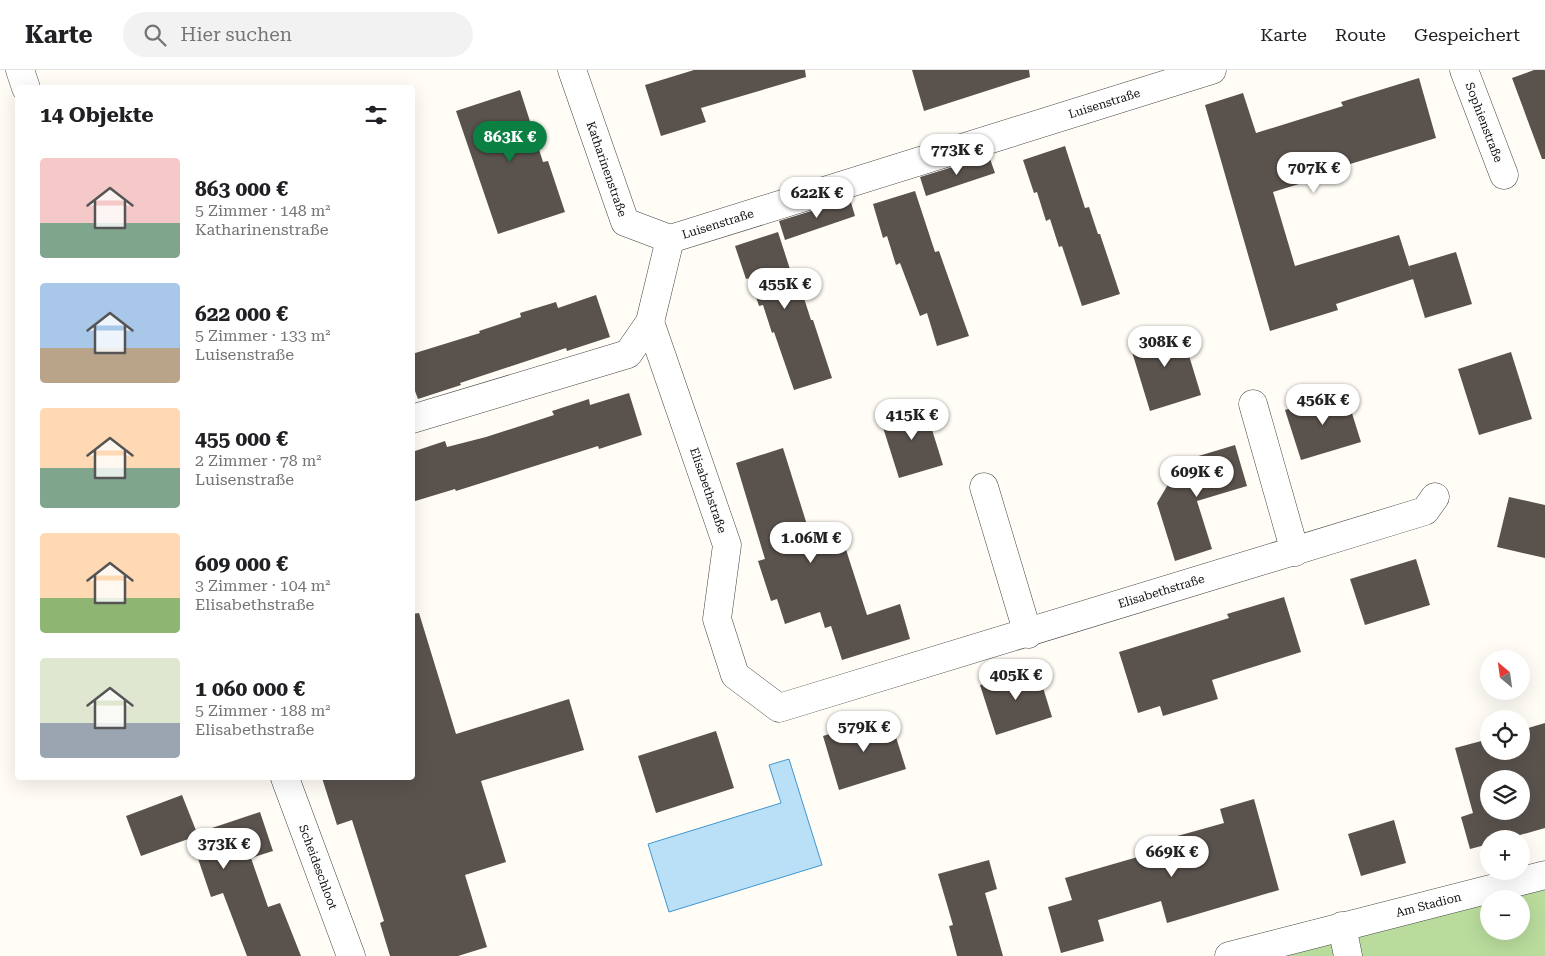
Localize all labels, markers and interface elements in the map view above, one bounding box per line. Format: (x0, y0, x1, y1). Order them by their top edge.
search box (123, 12, 473, 57)
text: Karte (25, 21, 93, 49)
icon: search (141, 21, 169, 49)
text: Hier suchen (181, 23, 292, 46)
text: Karte (1260, 24, 1307, 45)
text: Route (1335, 24, 1386, 45)
text: Gespeichert (1414, 24, 1520, 45)
street label: Sophienstraße (1462, 80, 1506, 165)
street label: Luisenstraße (1067, 86, 1142, 121)
icon: filters (362, 101, 390, 129)
text: 14 Objekte (40, 103, 154, 127)
street label: Katharinenstraße (583, 120, 630, 219)
pin: 863K € (469, 121, 551, 163)
text: 863K € (484, 127, 536, 146)
pin: 773K € (916, 134, 998, 176)
text: 773K € (931, 140, 983, 159)
pin: 707K € (1273, 152, 1355, 194)
text: 707K € (1288, 158, 1340, 177)
pin: 622K € (776, 176, 858, 219)
text: 863 000 € (195, 177, 288, 201)
icon: home (80, 178, 140, 238)
text: 622K € (791, 183, 843, 202)
text: 5 Zimmer · 148 m² (195, 201, 330, 220)
street label: Luisenstraße (680, 206, 756, 242)
text: Katharinenstraße (195, 220, 328, 239)
pin: 455K € (744, 268, 826, 310)
text: 455K € (759, 274, 811, 293)
text: 622 000 € (195, 302, 288, 326)
icon: home (80, 303, 140, 363)
text: 5 Zimmer · 133 m² (195, 326, 330, 345)
pin: 308K € (1124, 326, 1206, 368)
text: 308K € (1139, 332, 1191, 351)
text: Luisenstraße (195, 345, 294, 364)
pin: 456K € (1282, 384, 1364, 426)
text: 456K € (1297, 390, 1349, 409)
pin: 415K € (871, 398, 953, 441)
text: 415K € (886, 405, 938, 424)
text: 455 000 € (195, 427, 288, 451)
icon: home (80, 428, 140, 488)
street label: Elisabethstraße (687, 446, 729, 535)
text: 2 Zimmer · 78 m² (195, 451, 322, 470)
pin: 609K € (1156, 456, 1238, 498)
text: 609K € (1171, 462, 1223, 481)
text: Luisenstraße (195, 470, 294, 489)
pin: 1.06M € (765, 522, 857, 564)
text: 1.06M € (781, 528, 841, 547)
text: 609 000 € (195, 552, 288, 576)
icon: home (80, 553, 140, 613)
street label: Elisabethstraße (1116, 572, 1207, 611)
text: 3 Zimmer · 104 m² (195, 576, 330, 595)
text: Elisabethstraße (195, 595, 314, 614)
north arrow (1480, 650, 1530, 700)
map controls (1480, 650, 1530, 940)
pin: 405K € (975, 658, 1057, 701)
text: 405K € (990, 665, 1042, 684)
text: 1 060 000 € (195, 677, 305, 701)
icon: home (80, 678, 140, 738)
text: 5 Zimmer · 188 m² (195, 701, 330, 720)
pin: 579K € (823, 710, 905, 753)
button: locate (1480, 710, 1530, 760)
text: 579K € (838, 717, 890, 736)
text: Elisabethstraße (195, 720, 314, 739)
button: layers (1480, 770, 1530, 820)
street label: Scheideschloot (296, 823, 340, 912)
pin: 373K € (183, 828, 265, 870)
button: + (1480, 830, 1530, 880)
text: 373K € (198, 834, 250, 853)
pin: 669K € (1131, 836, 1213, 878)
text: 669K € (1146, 842, 1198, 861)
street label: Am Stadion (1394, 890, 1463, 920)
button: − (1480, 890, 1530, 940)

